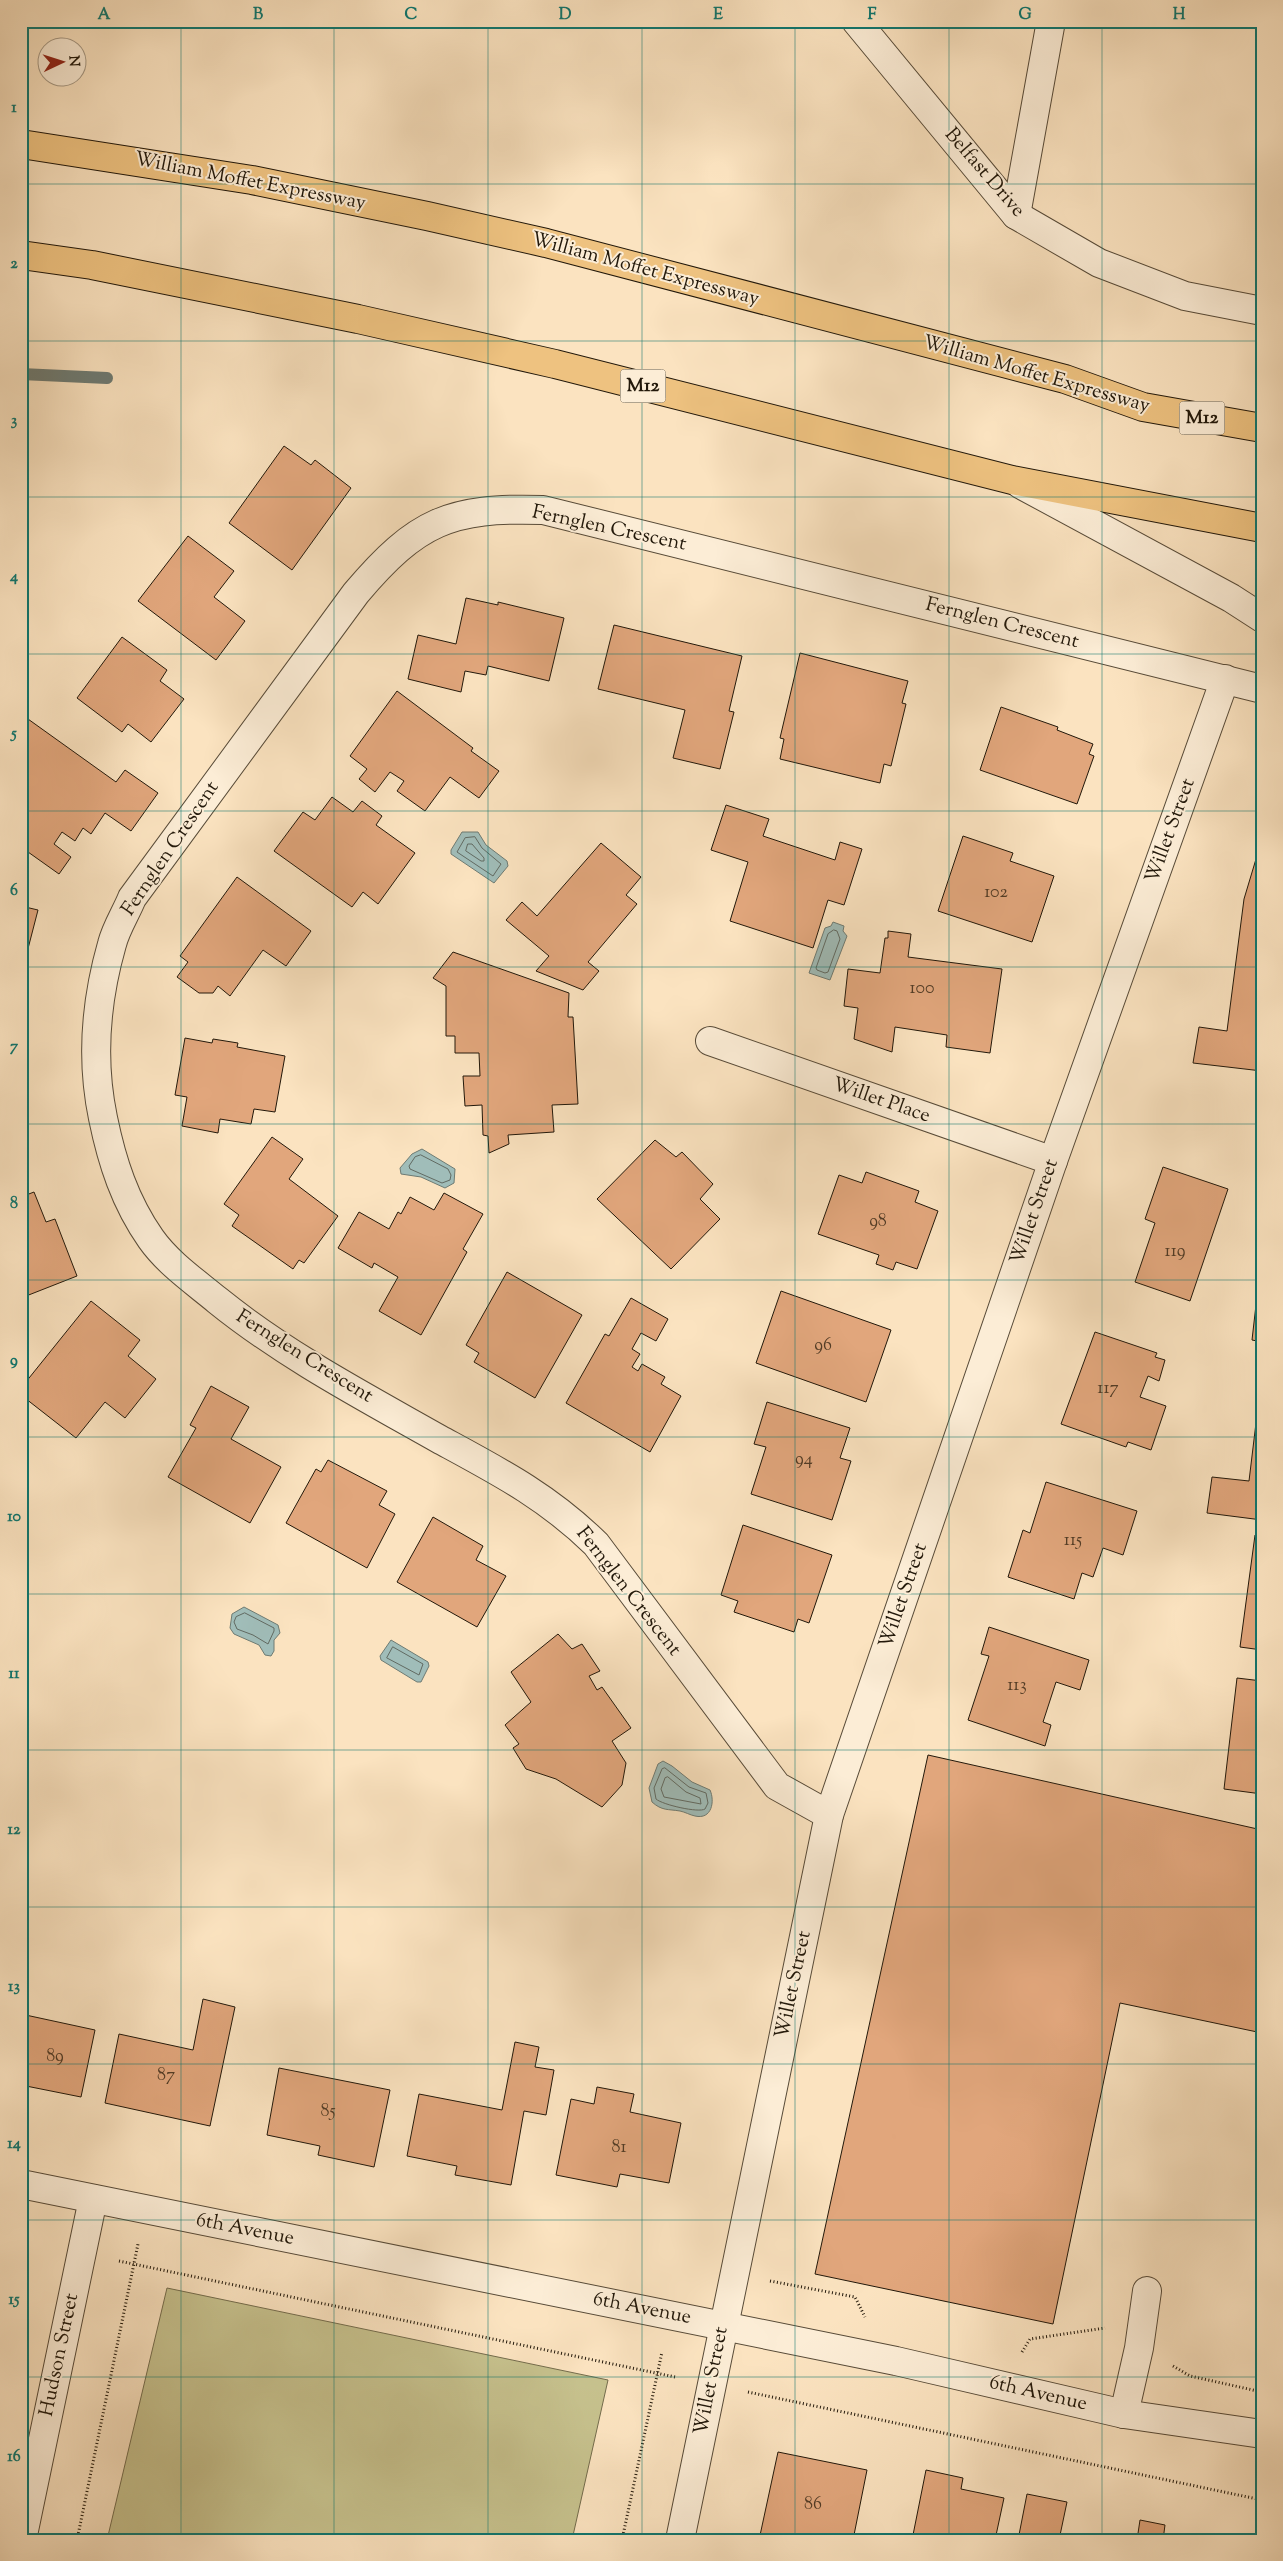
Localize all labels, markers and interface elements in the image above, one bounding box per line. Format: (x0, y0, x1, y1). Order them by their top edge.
text: A (98, 4, 111, 27)
text: B (253, 4, 263, 27)
text: C (405, 4, 418, 27)
text: D (559, 4, 572, 27)
text: E (713, 4, 723, 27)
text: F (868, 4, 877, 27)
text: G (1018, 4, 1032, 27)
text: H (1173, 4, 1186, 27)
north arrow (38, 38, 88, 88)
text: N (63, 55, 83, 68)
text: 1 (11, 97, 17, 120)
street label: Belfast Drive (937, 122, 1031, 224)
street label: William Moffet Expressway (132, 145, 368, 219)
street label: William Moffet Expressway (528, 226, 762, 314)
text: 2 (10, 253, 18, 276)
street label: William Moffet Expressway (919, 329, 1153, 421)
road number: M12 (620, 370, 666, 402)
road number: M12 (1180, 402, 1224, 434)
text: 3 (11, 410, 18, 433)
street label: Fernglen Crescent (529, 498, 689, 560)
text: 4 (9, 566, 18, 589)
street label: Fernglen Crescent (922, 591, 1082, 657)
text: 5 (9, 723, 17, 746)
street label: Willet Street (1139, 774, 1203, 887)
street label: Fernglen Crescent (115, 776, 227, 922)
text: 6 (10, 880, 18, 903)
house number: 102 (984, 880, 1008, 906)
house number: 100 (910, 976, 934, 1002)
text: 7 (10, 1036, 19, 1059)
street label: Willet Place (828, 1071, 934, 1131)
street label: Willet Street (1003, 1155, 1067, 1269)
text: 8 (10, 1193, 18, 1216)
house number: 98 (869, 1209, 887, 1235)
house number: 119 (1165, 1239, 1186, 1265)
street label: Fernglen Crescent (230, 1303, 378, 1411)
house number: 96 (814, 1333, 832, 1359)
text: 9 (10, 1350, 18, 1373)
house number: 117 (1097, 1376, 1119, 1402)
house number: 94 (795, 1447, 813, 1473)
text: 10 (7, 1506, 21, 1529)
street label: Fernglen Crescent (568, 1521, 688, 1663)
house number: 115 (1064, 1528, 1082, 1554)
street label: Willet Street (872, 1539, 936, 1653)
text: 11 (9, 1663, 20, 1686)
house number: 113 (1007, 1673, 1027, 1699)
text: 12 (8, 1819, 21, 1842)
street label: Willet Street (768, 1928, 820, 2042)
text: 13 (8, 1976, 20, 1999)
house number: 89 (46, 2044, 64, 2070)
house number: 87 (157, 2063, 175, 2089)
house number: 85 (320, 2099, 336, 2125)
text: 14 (7, 2133, 21, 2156)
house number: 81 (611, 2135, 627, 2161)
street label: 6th Avenue (193, 2206, 297, 2254)
street label: 6th Avenue (590, 2285, 694, 2333)
text: 15 (9, 2289, 20, 2312)
street label: Hudson Street (33, 2291, 87, 2419)
street label: Willet Street (687, 2324, 737, 2438)
street label: 6th Avenue (986, 2369, 1090, 2419)
text: 16 (7, 2446, 21, 2469)
house number: 86 (804, 2492, 822, 2518)

